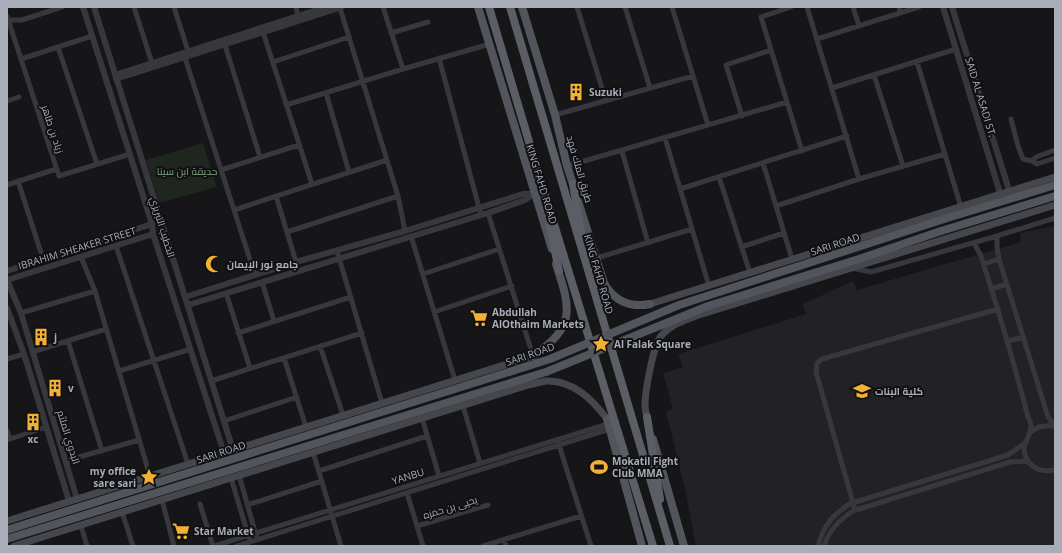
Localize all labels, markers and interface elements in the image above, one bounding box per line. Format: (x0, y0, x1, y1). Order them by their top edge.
street label: SAID AL ASADI ST. (962, 55, 1000, 139)
building icon: Suzuki (566, 82, 586, 102)
place label: Suzuki (589, 85, 622, 99)
street label: زياد بن طاهر (38, 102, 67, 155)
street label: طريق الملك فهد (564, 134, 596, 204)
street label: KING FAHD ROAD (523, 142, 561, 226)
park label: حديقة ابن سينا (157, 164, 217, 178)
street label: الخطيب التبريزي (146, 195, 179, 259)
street label: IBRAHIM SHEAKER STREET (16, 223, 138, 273)
street label: SARI ROAD (809, 229, 861, 259)
street label: KING FAHD ROAD (581, 232, 617, 316)
mosque icon: جامع نور الإيمان (204, 254, 224, 274)
place label: جامع نور الإيمان (227, 257, 298, 272)
place label: Abdullah AlOthaim Markets (492, 305, 584, 331)
supermarket icon: Abdullah AlOthaim Markets (469, 308, 489, 328)
building icon: j (31, 327, 51, 347)
place label: j (53, 330, 57, 344)
place icon: Al Falak Square (591, 334, 611, 354)
place label: Al Falak Square (614, 337, 691, 351)
street label: SARI ROAD (504, 339, 556, 369)
building icon: v (45, 378, 65, 398)
place label: v (68, 381, 74, 395)
school or university icon: كلية البنات (852, 381, 872, 401)
place label: كلية البنات (875, 384, 923, 398)
street label: البدوي الملثم (53, 408, 84, 466)
building icon: xc (23, 412, 43, 432)
place label: xc (28, 432, 38, 446)
street label: SARI ROAD (195, 437, 247, 467)
place label: Mokatil Fight Club MMA (612, 454, 679, 480)
sports icon: Mokatil Fight Club MMA (589, 457, 609, 477)
place label: my office sare sari (90, 464, 136, 490)
street label: YANBU (390, 464, 426, 488)
place icon: my office sare sari (139, 467, 159, 487)
street label: يحيى بن حمزه (421, 492, 479, 522)
supermarket icon: Star Market (171, 521, 191, 541)
place label: Star Market (194, 524, 254, 538)

